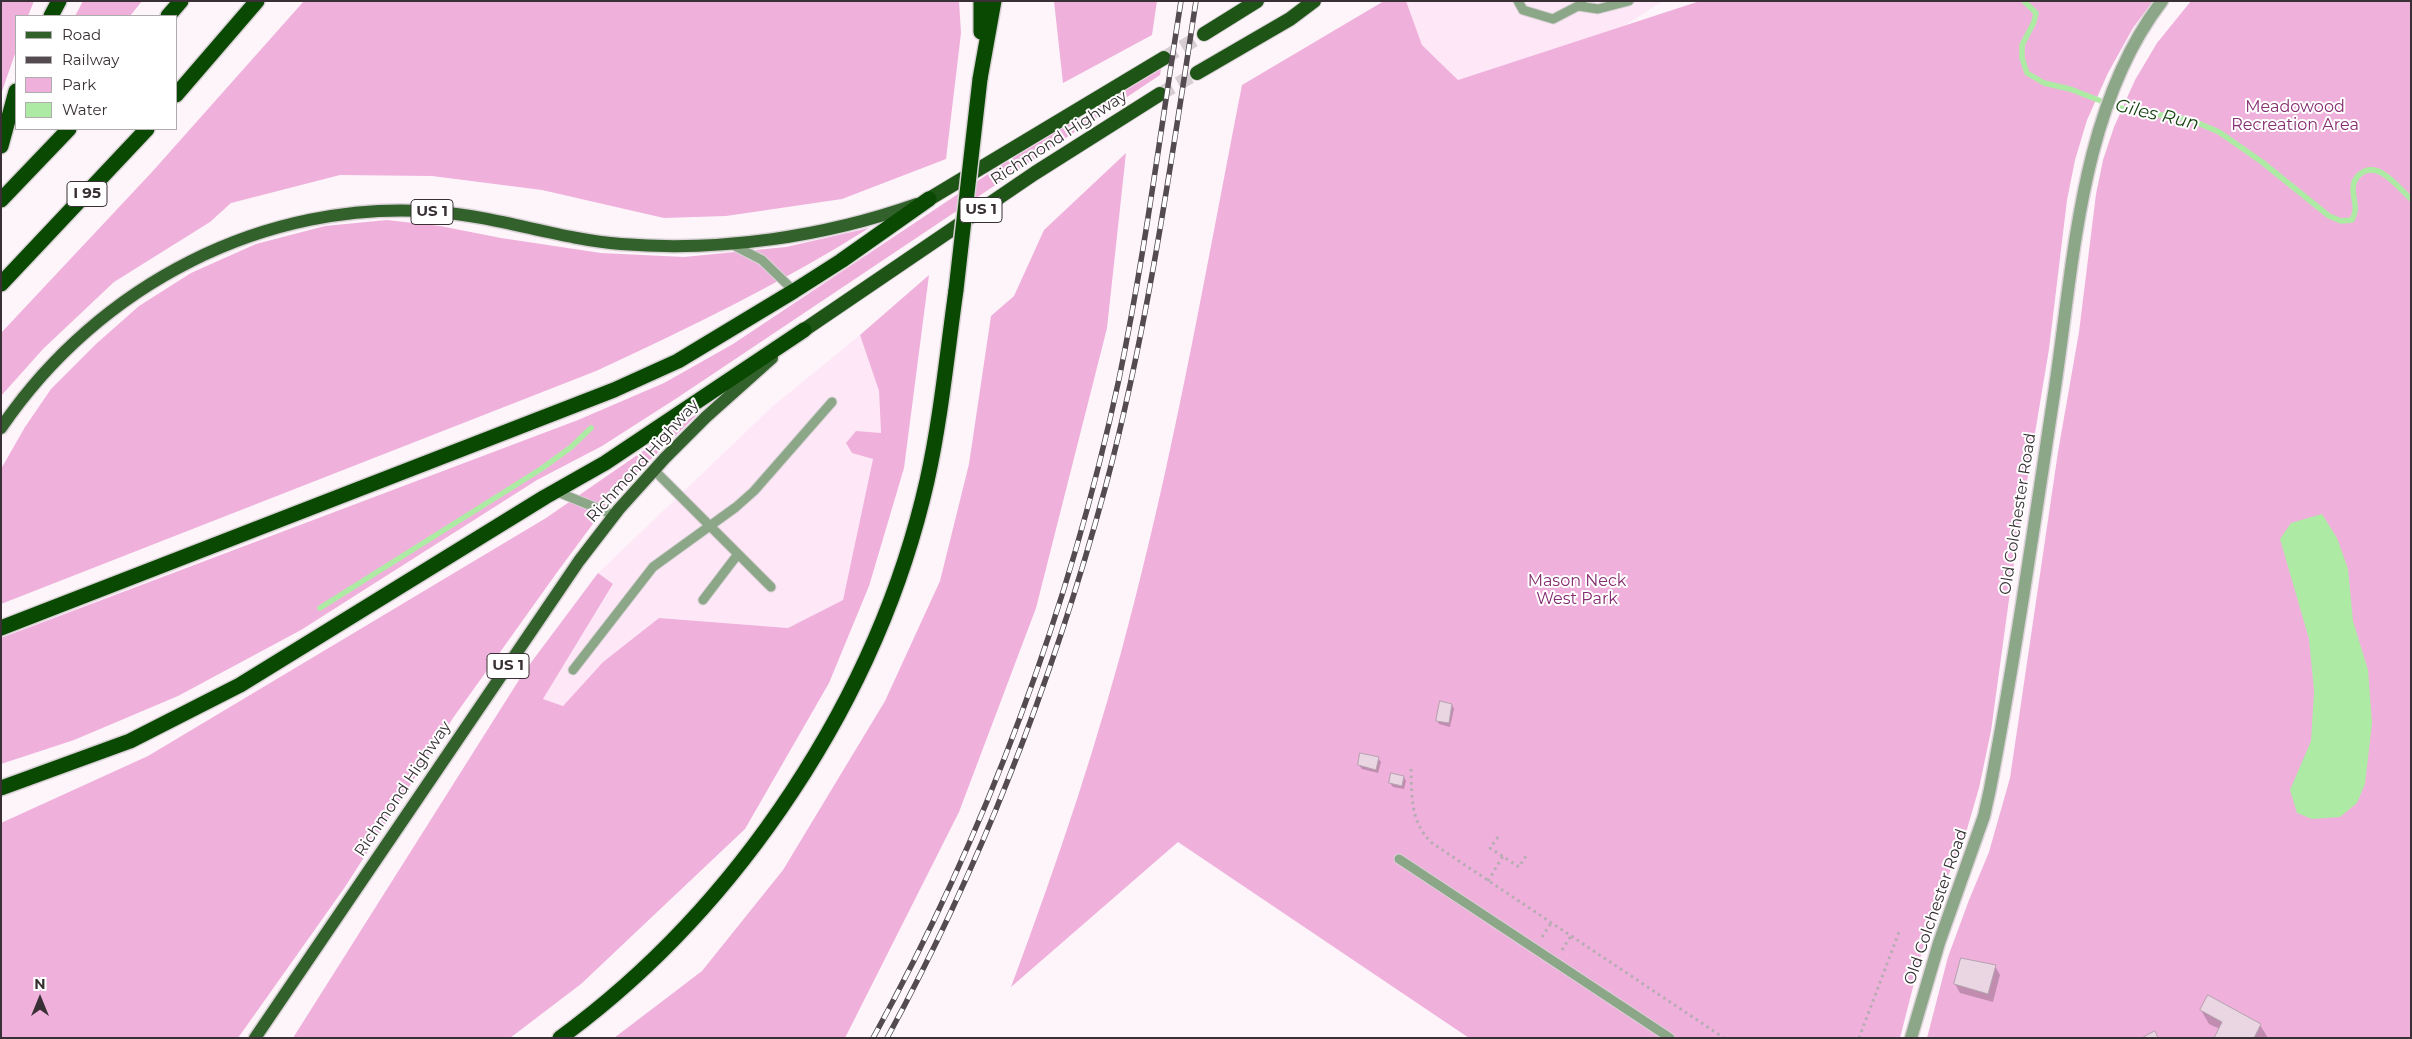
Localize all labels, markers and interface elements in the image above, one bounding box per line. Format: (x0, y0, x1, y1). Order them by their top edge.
legend (15, 15, 178, 130)
text: Road (62, 25, 101, 44)
text: Railway (62, 50, 119, 69)
text: Park (62, 75, 96, 94)
street label: Richmond Highway (987, 87, 1131, 189)
water label: Giles Run (2113, 95, 2201, 135)
park label: Meadowood Recreation Area (2231, 97, 2359, 135)
text: Water (62, 100, 108, 119)
road number: I 95 (67, 182, 107, 206)
road number: US 1 (960, 198, 1002, 222)
road number: US 1 (411, 200, 453, 224)
street label: Richmond Highway (583, 396, 703, 526)
street label: Old Colchester Road (1996, 432, 2040, 596)
park label: Mason Neck West Park (1528, 571, 1626, 609)
road number: US 1 (487, 654, 529, 678)
street label: Richmond Highway (351, 718, 455, 860)
street label: Old Colchester Road (1900, 827, 1972, 987)
north arrow (15, 974, 65, 1024)
text: N (34, 975, 46, 993)

